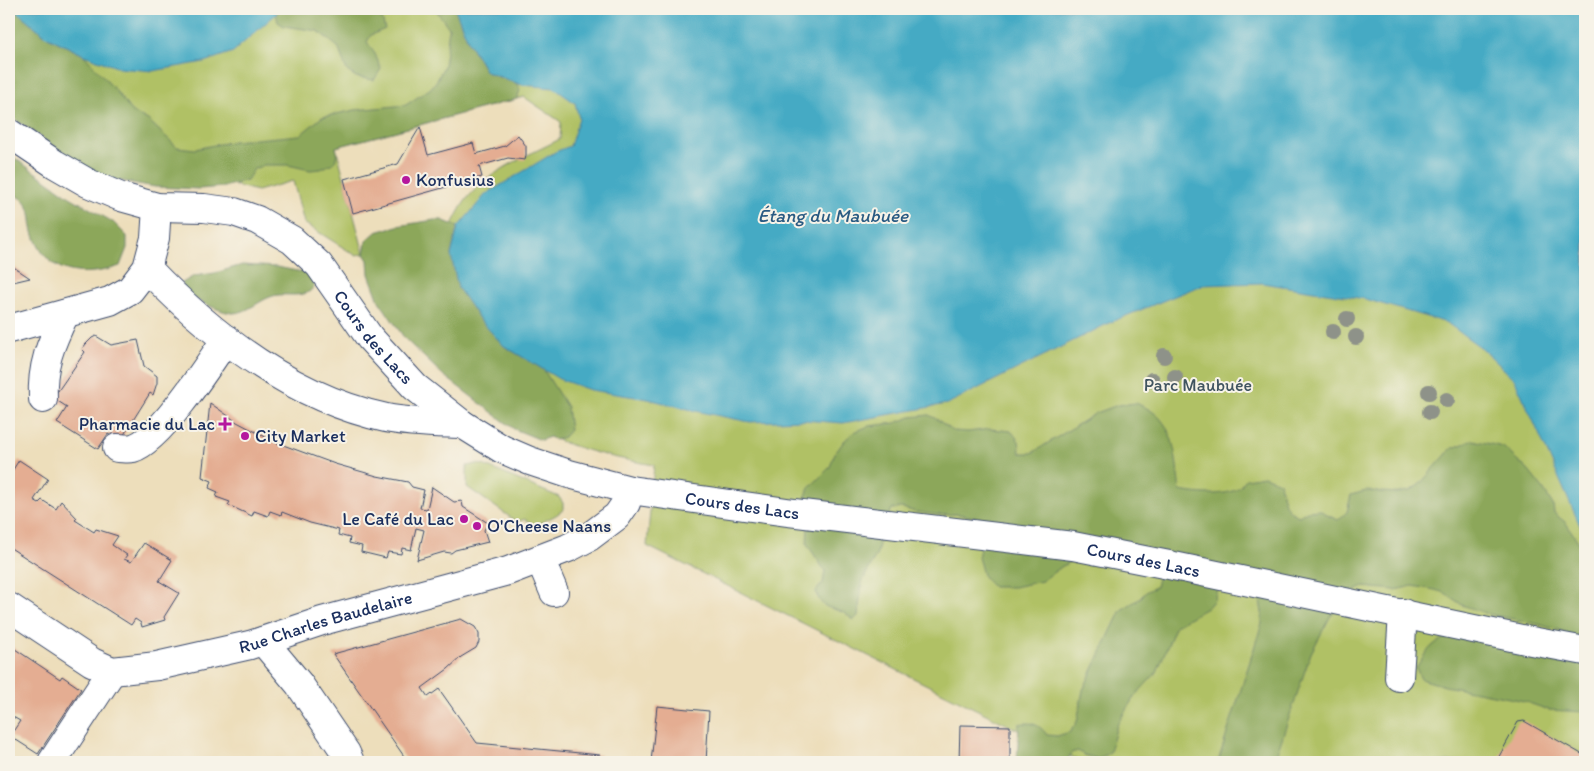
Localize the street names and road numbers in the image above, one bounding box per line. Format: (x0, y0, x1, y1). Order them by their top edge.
street label: Cours des Lacs (329, 286, 418, 389)
street label: Cours des Lacs (684, 487, 801, 524)
street label: Cours des Lacs (1085, 538, 1202, 582)
street label: Rue Charles Baudelaire (237, 586, 415, 658)

